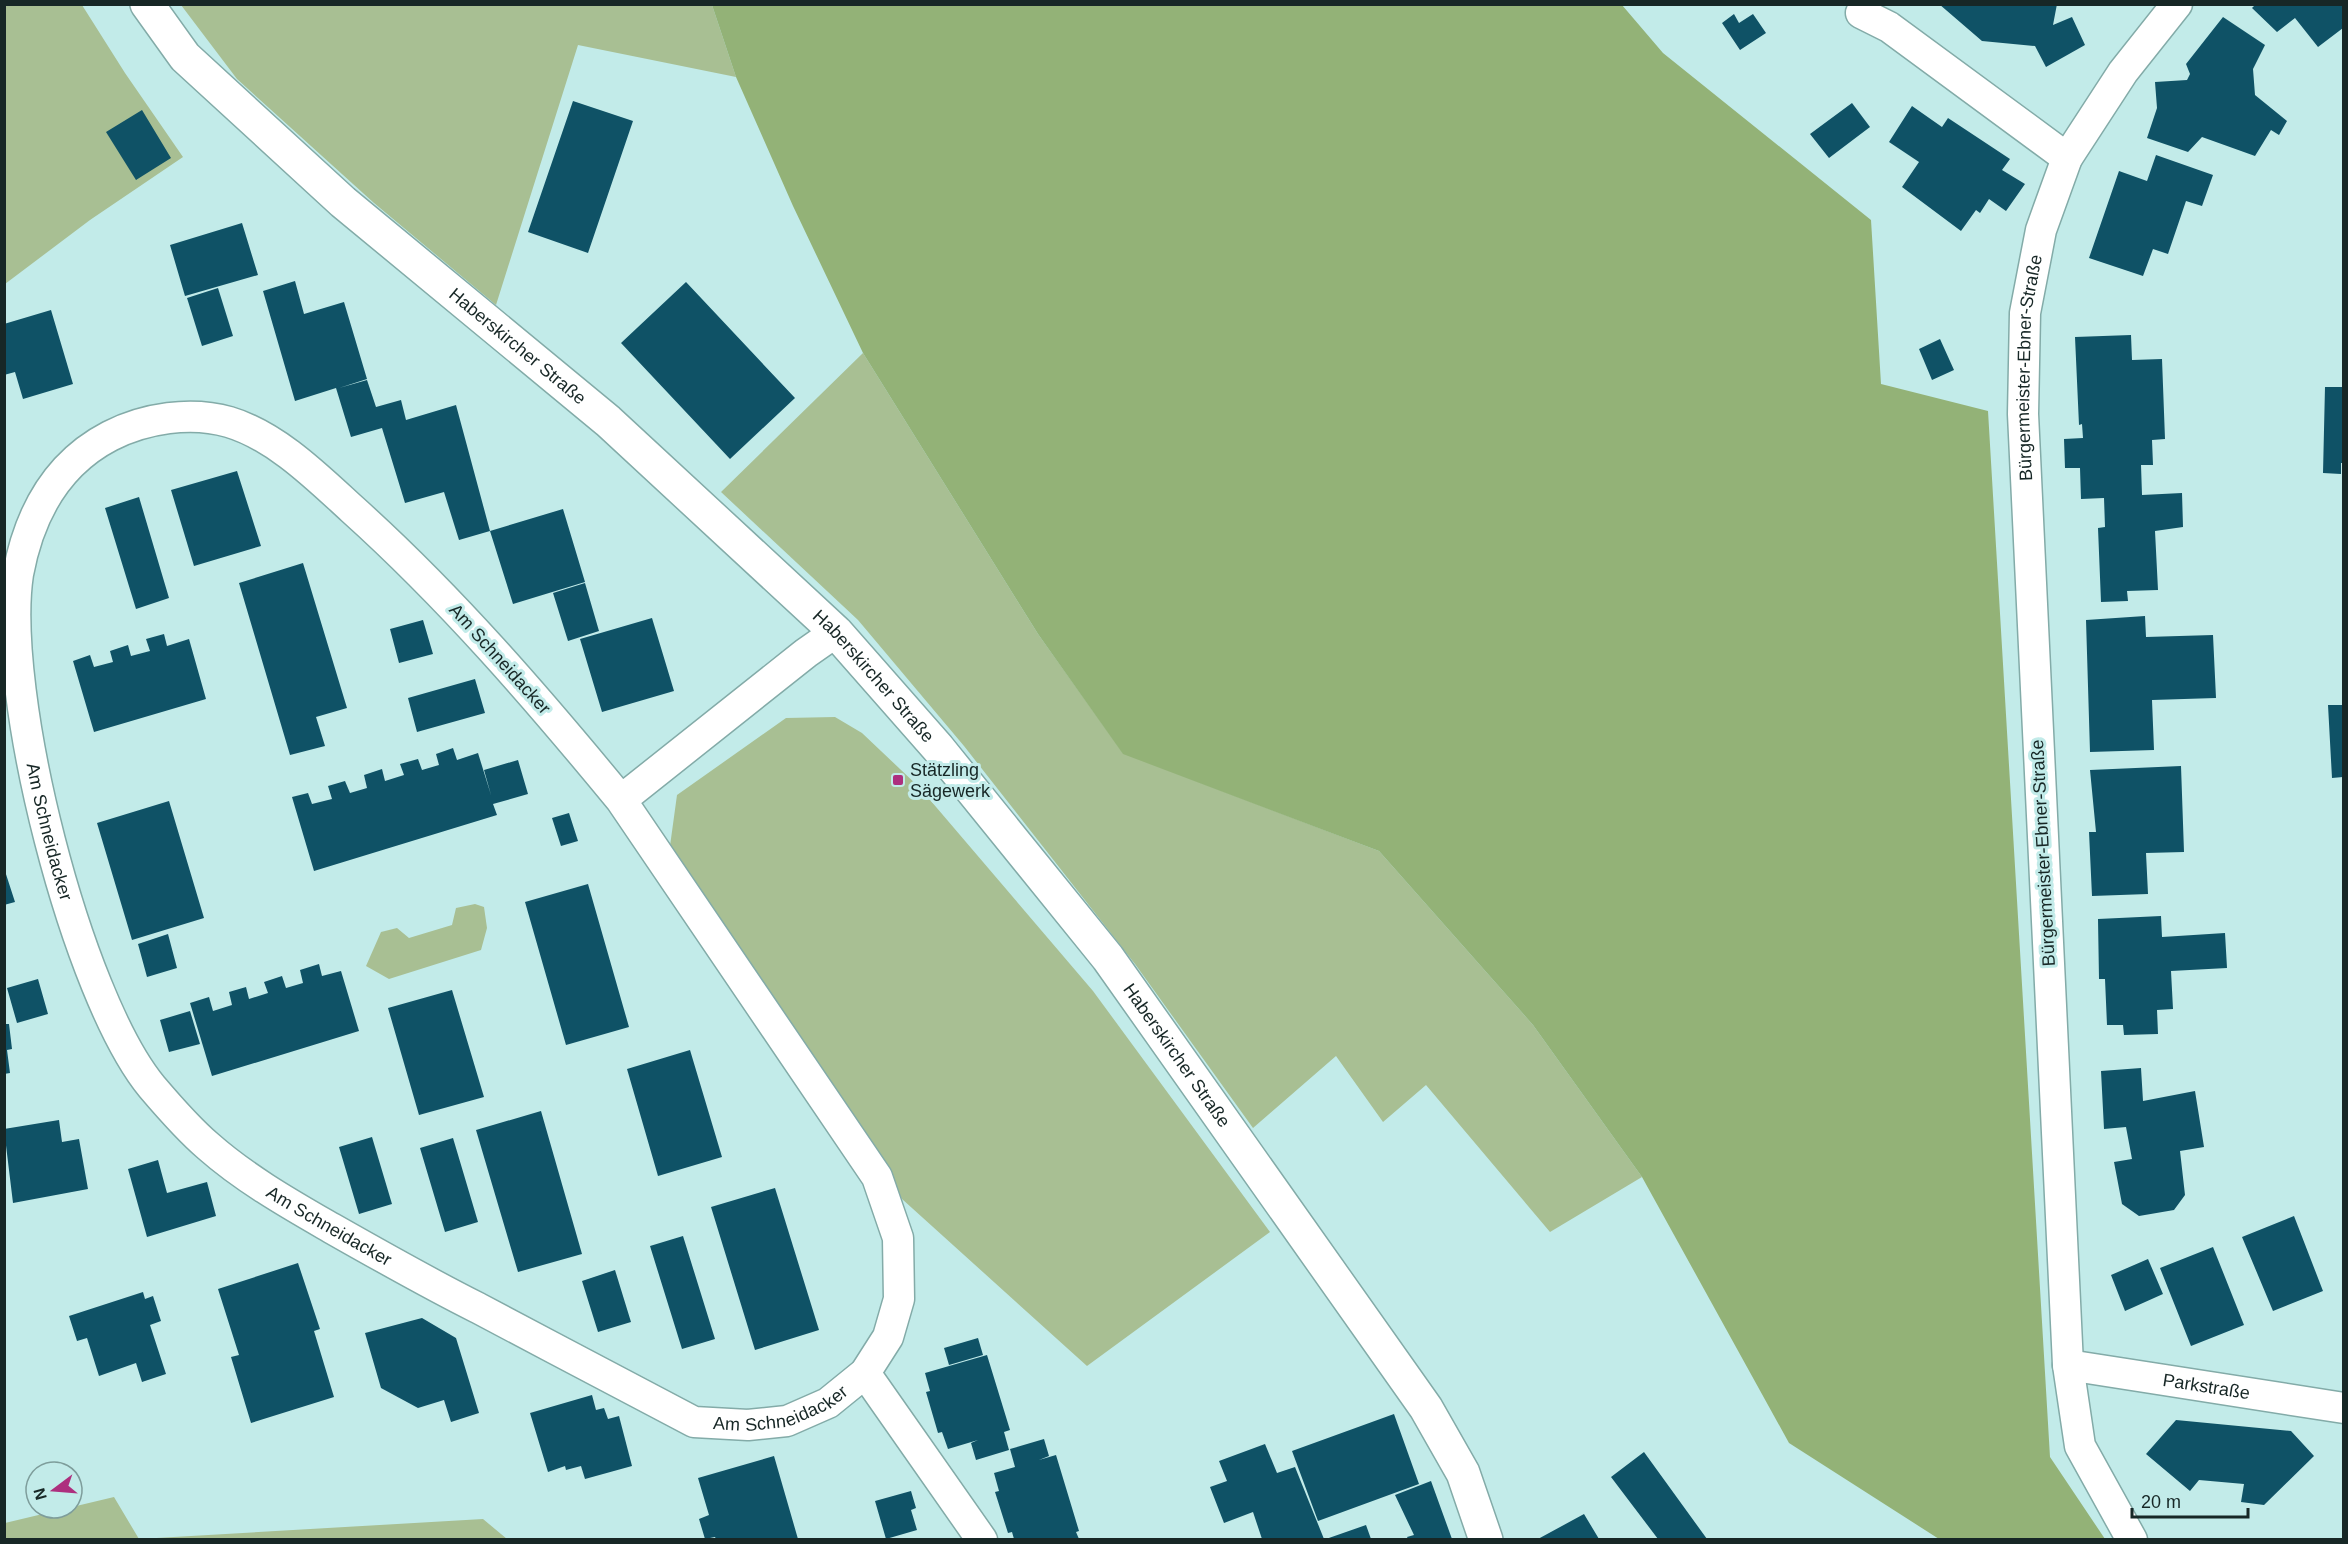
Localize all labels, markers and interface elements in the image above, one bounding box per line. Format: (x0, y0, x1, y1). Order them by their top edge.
street label: Bürgermeister-Ebner-Straße (2013, 253, 2046, 481)
street label: Haberskircher Straße (445, 284, 590, 408)
street label: Am Schneidacker (445, 600, 555, 718)
street label: Haberskircher Straße (809, 606, 938, 746)
street label: Bürgermeister-Ebner-Straße (2027, 739, 2059, 967)
place label: Stätzling Sägewerk (910, 760, 991, 801)
street label: Am Schneidacker (23, 761, 76, 903)
marker: Stätzling Sägewerk (891, 773, 905, 787)
street label: Haberskircher Straße (1119, 980, 1234, 1131)
street label: Am Schneidacker (263, 1182, 395, 1270)
street label: Parkstraße (2161, 1370, 2251, 1403)
street label: Am Schneidacker (712, 1381, 851, 1435)
north arrow (24, 1460, 84, 1520)
scale bar (2132, 1481, 2248, 1519)
text: N (30, 1486, 50, 1502)
text: 20 m (2141, 1492, 2181, 1512)

